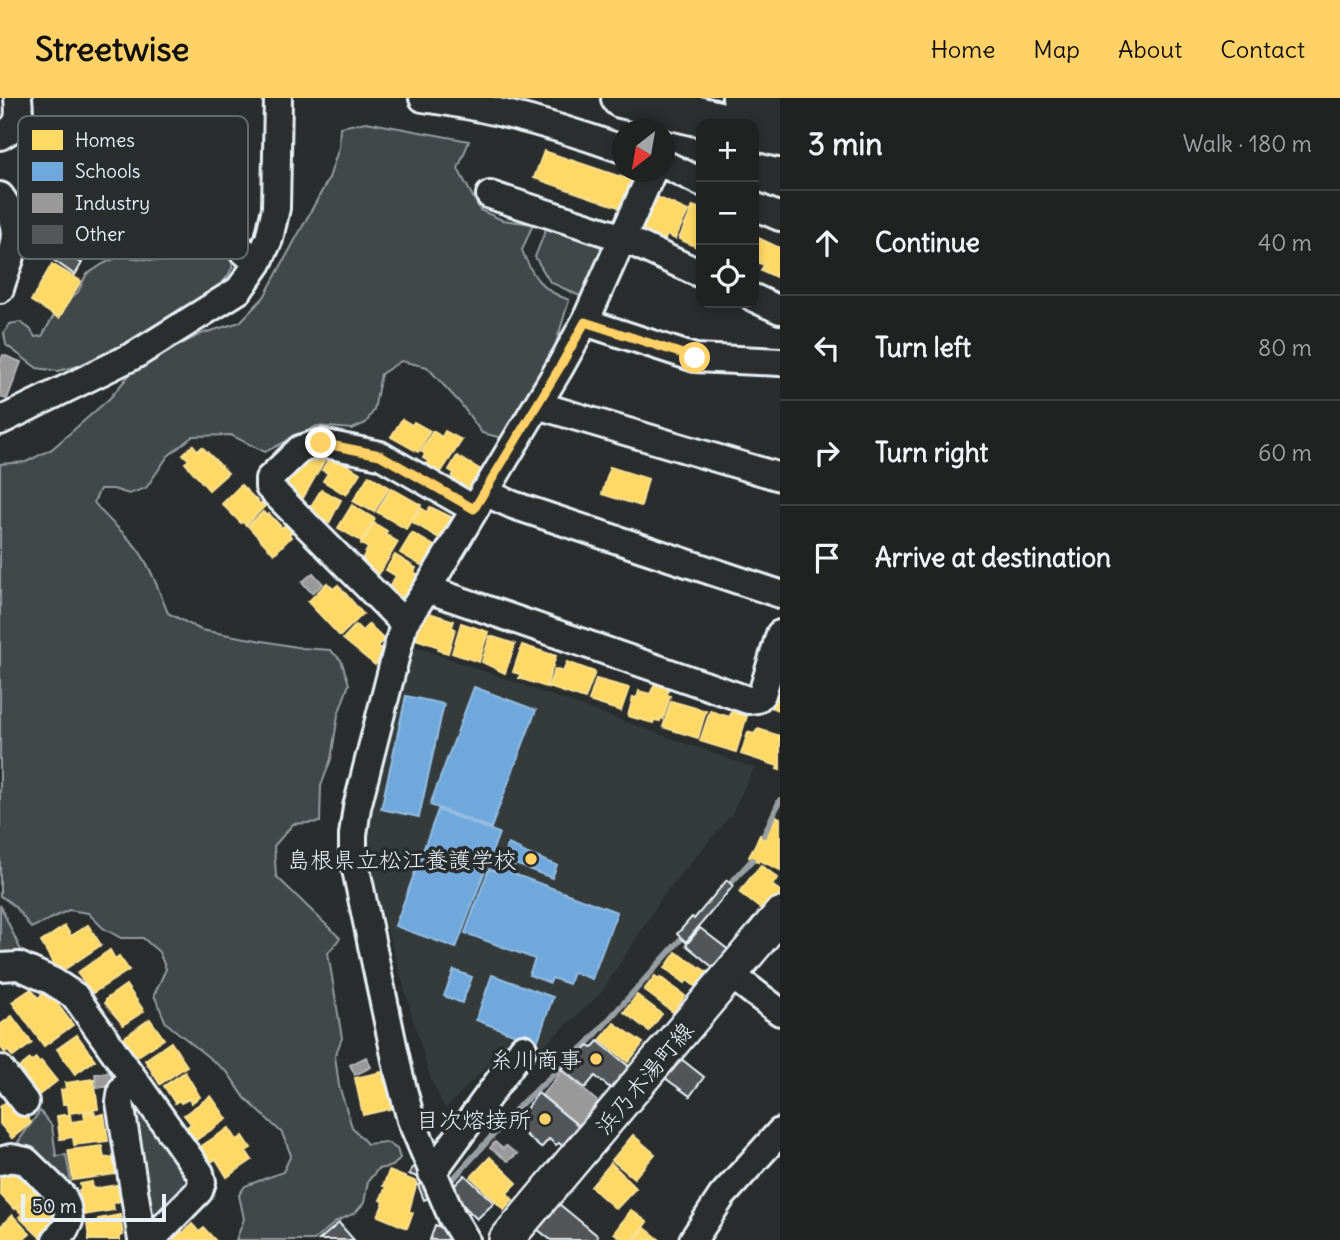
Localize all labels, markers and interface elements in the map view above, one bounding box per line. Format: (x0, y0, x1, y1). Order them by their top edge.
text: Streetwise (35, 28, 189, 70)
text: Home (931, 34, 995, 64)
text: Map (1033, 34, 1080, 64)
text: About (1118, 34, 1182, 64)
text: Contact (1220, 34, 1305, 64)
legend (18, 116, 248, 259)
north arrow (612, 119, 675, 182)
map controls (696, 119, 759, 308)
button: + (696, 119, 759, 182)
text: 3 min (808, 125, 883, 163)
text: Homes (75, 128, 135, 152)
text: Walk · 180 m (1183, 129, 1312, 158)
text: Schools (75, 159, 140, 183)
button: − (696, 182, 759, 245)
text: Industry (75, 191, 150, 215)
text: Other (75, 222, 125, 246)
icon: ahead (808, 224, 846, 262)
text: Continue (875, 226, 980, 259)
text: 40 m (1258, 228, 1312, 257)
button: locate (696, 245, 759, 308)
icon: left (808, 329, 846, 367)
text: Turn left (875, 331, 971, 364)
text: 80 m (1258, 333, 1312, 362)
route start (679, 342, 710, 373)
route end (305, 427, 336, 458)
icon: right (808, 434, 846, 472)
text: Turn right (875, 436, 988, 469)
text: 60 m (1258, 438, 1312, 467)
icon: arrive (808, 539, 846, 577)
text: Arrive at destination (875, 541, 1111, 574)
place label: 島根県立松江養護学校 (287, 845, 517, 874)
marker: 島根県立松江養護学校 (523, 851, 539, 867)
street label: 浜乃木湯町線 (589, 1016, 699, 1140)
place label: 糸川商事 (490, 1045, 582, 1074)
marker: 糸川商事 (588, 1051, 604, 1067)
place label: 目次熔接所 (416, 1105, 531, 1134)
marker: 目次熔接所 (537, 1111, 553, 1127)
scale bar (21, 1191, 166, 1223)
text: 50 m (32, 1194, 77, 1218)

